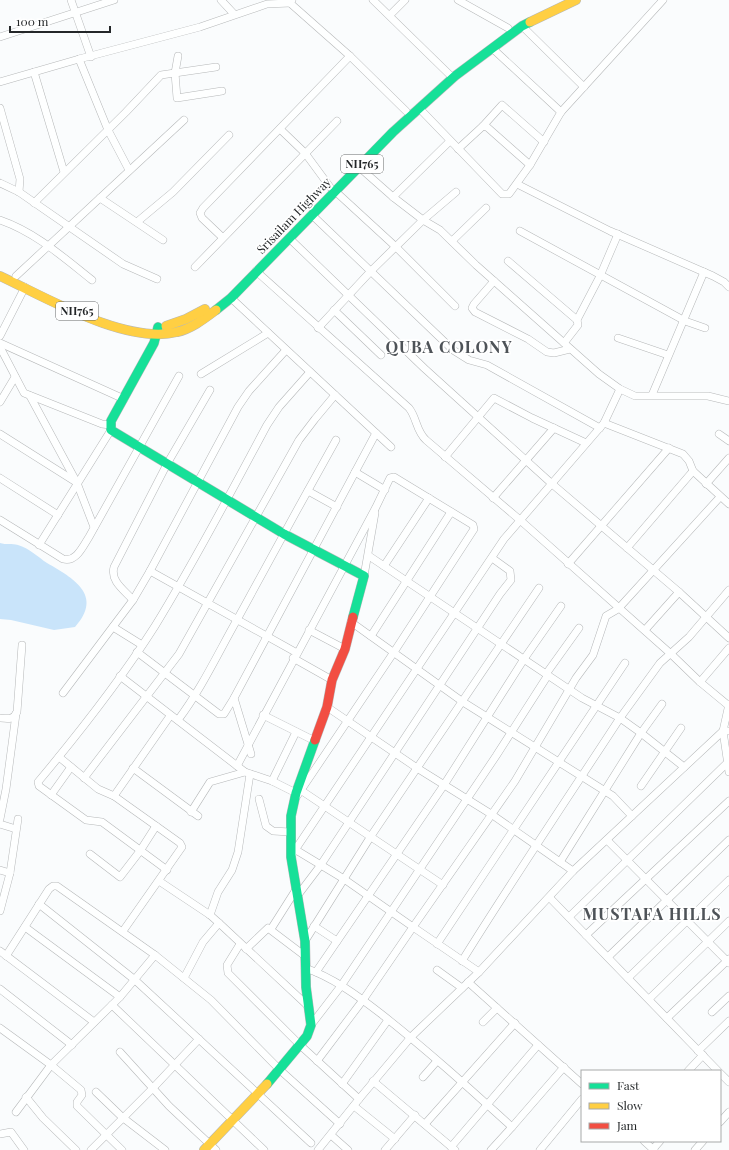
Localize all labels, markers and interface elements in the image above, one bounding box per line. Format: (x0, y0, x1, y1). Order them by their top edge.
scale bar (10, 8, 110, 34)
text: 100 m (16, 13, 49, 29)
road number: NH765 (341, 155, 383, 173)
street label: Srisailam Highway (253, 174, 334, 257)
road number: NH765 (56, 302, 98, 320)
district label: QUBA COLONY (385, 336, 513, 357)
district label: MUSTAFA HILLS (582, 903, 722, 924)
legend (581, 1070, 721, 1142)
text: Fast (617, 1077, 640, 1093)
text: Slow (617, 1097, 643, 1113)
text: Jam (616, 1117, 638, 1133)

